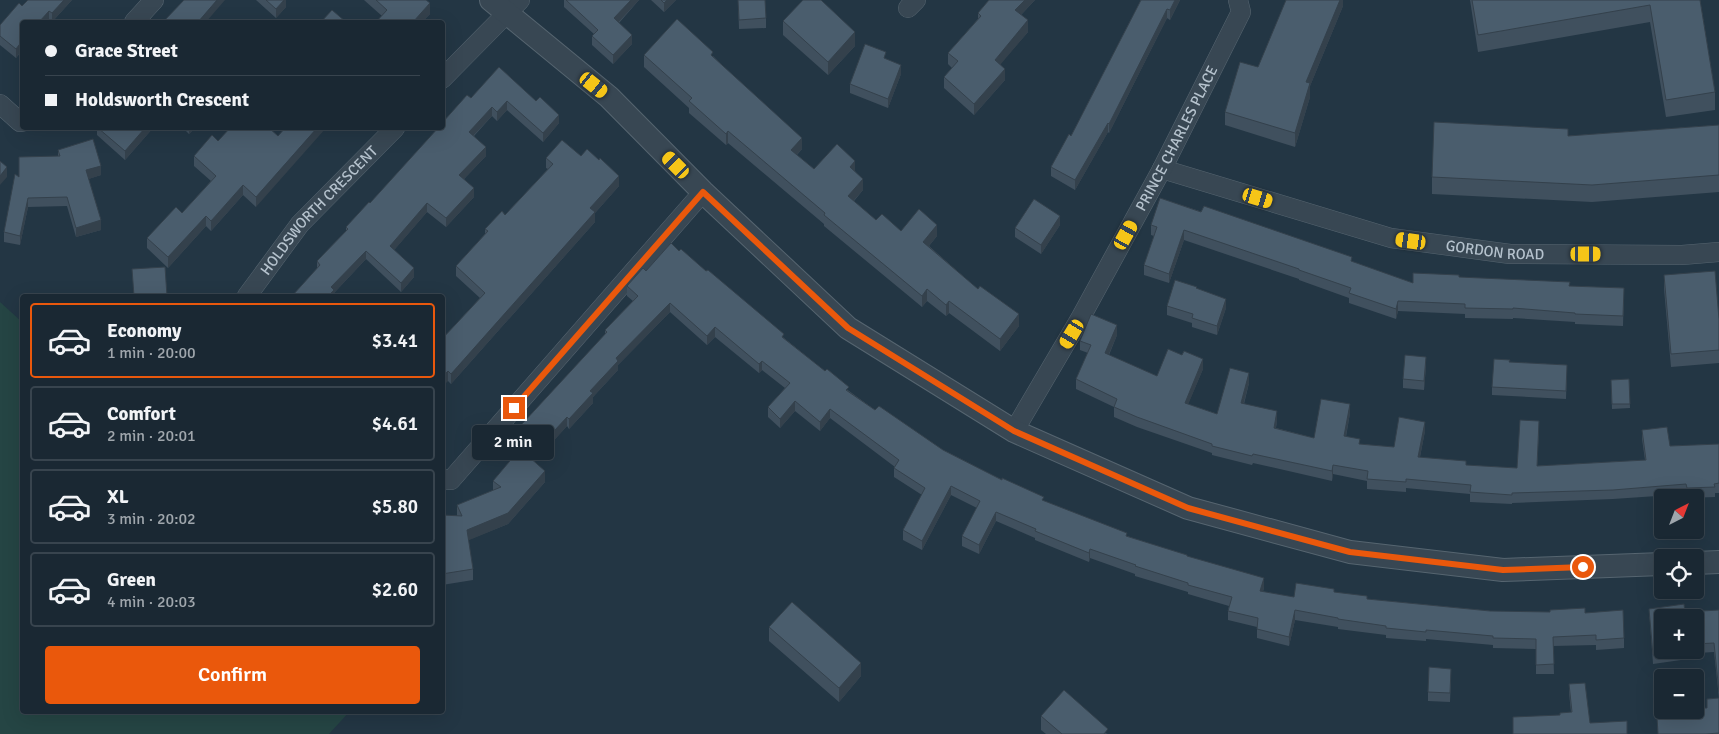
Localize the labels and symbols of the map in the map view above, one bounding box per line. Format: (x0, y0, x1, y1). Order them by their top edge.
street label: PRINCE CHARLES PLACE (1132, 63, 1222, 214)
car (577, 70, 610, 100)
street label: HOLDSWORTH CRESCENT (256, 142, 382, 279)
car (660, 149, 691, 181)
car (1241, 186, 1274, 210)
car (1112, 218, 1139, 252)
car (1395, 231, 1426, 251)
street label: GORDON ROAD (1445, 236, 1544, 263)
car (1571, 247, 1601, 262)
car (1057, 317, 1086, 351)
route end (503, 397, 525, 419)
callout: 2 min (473, 426, 555, 460)
north arrow (1654, 489, 1704, 539)
route start (1572, 556, 1594, 578)

